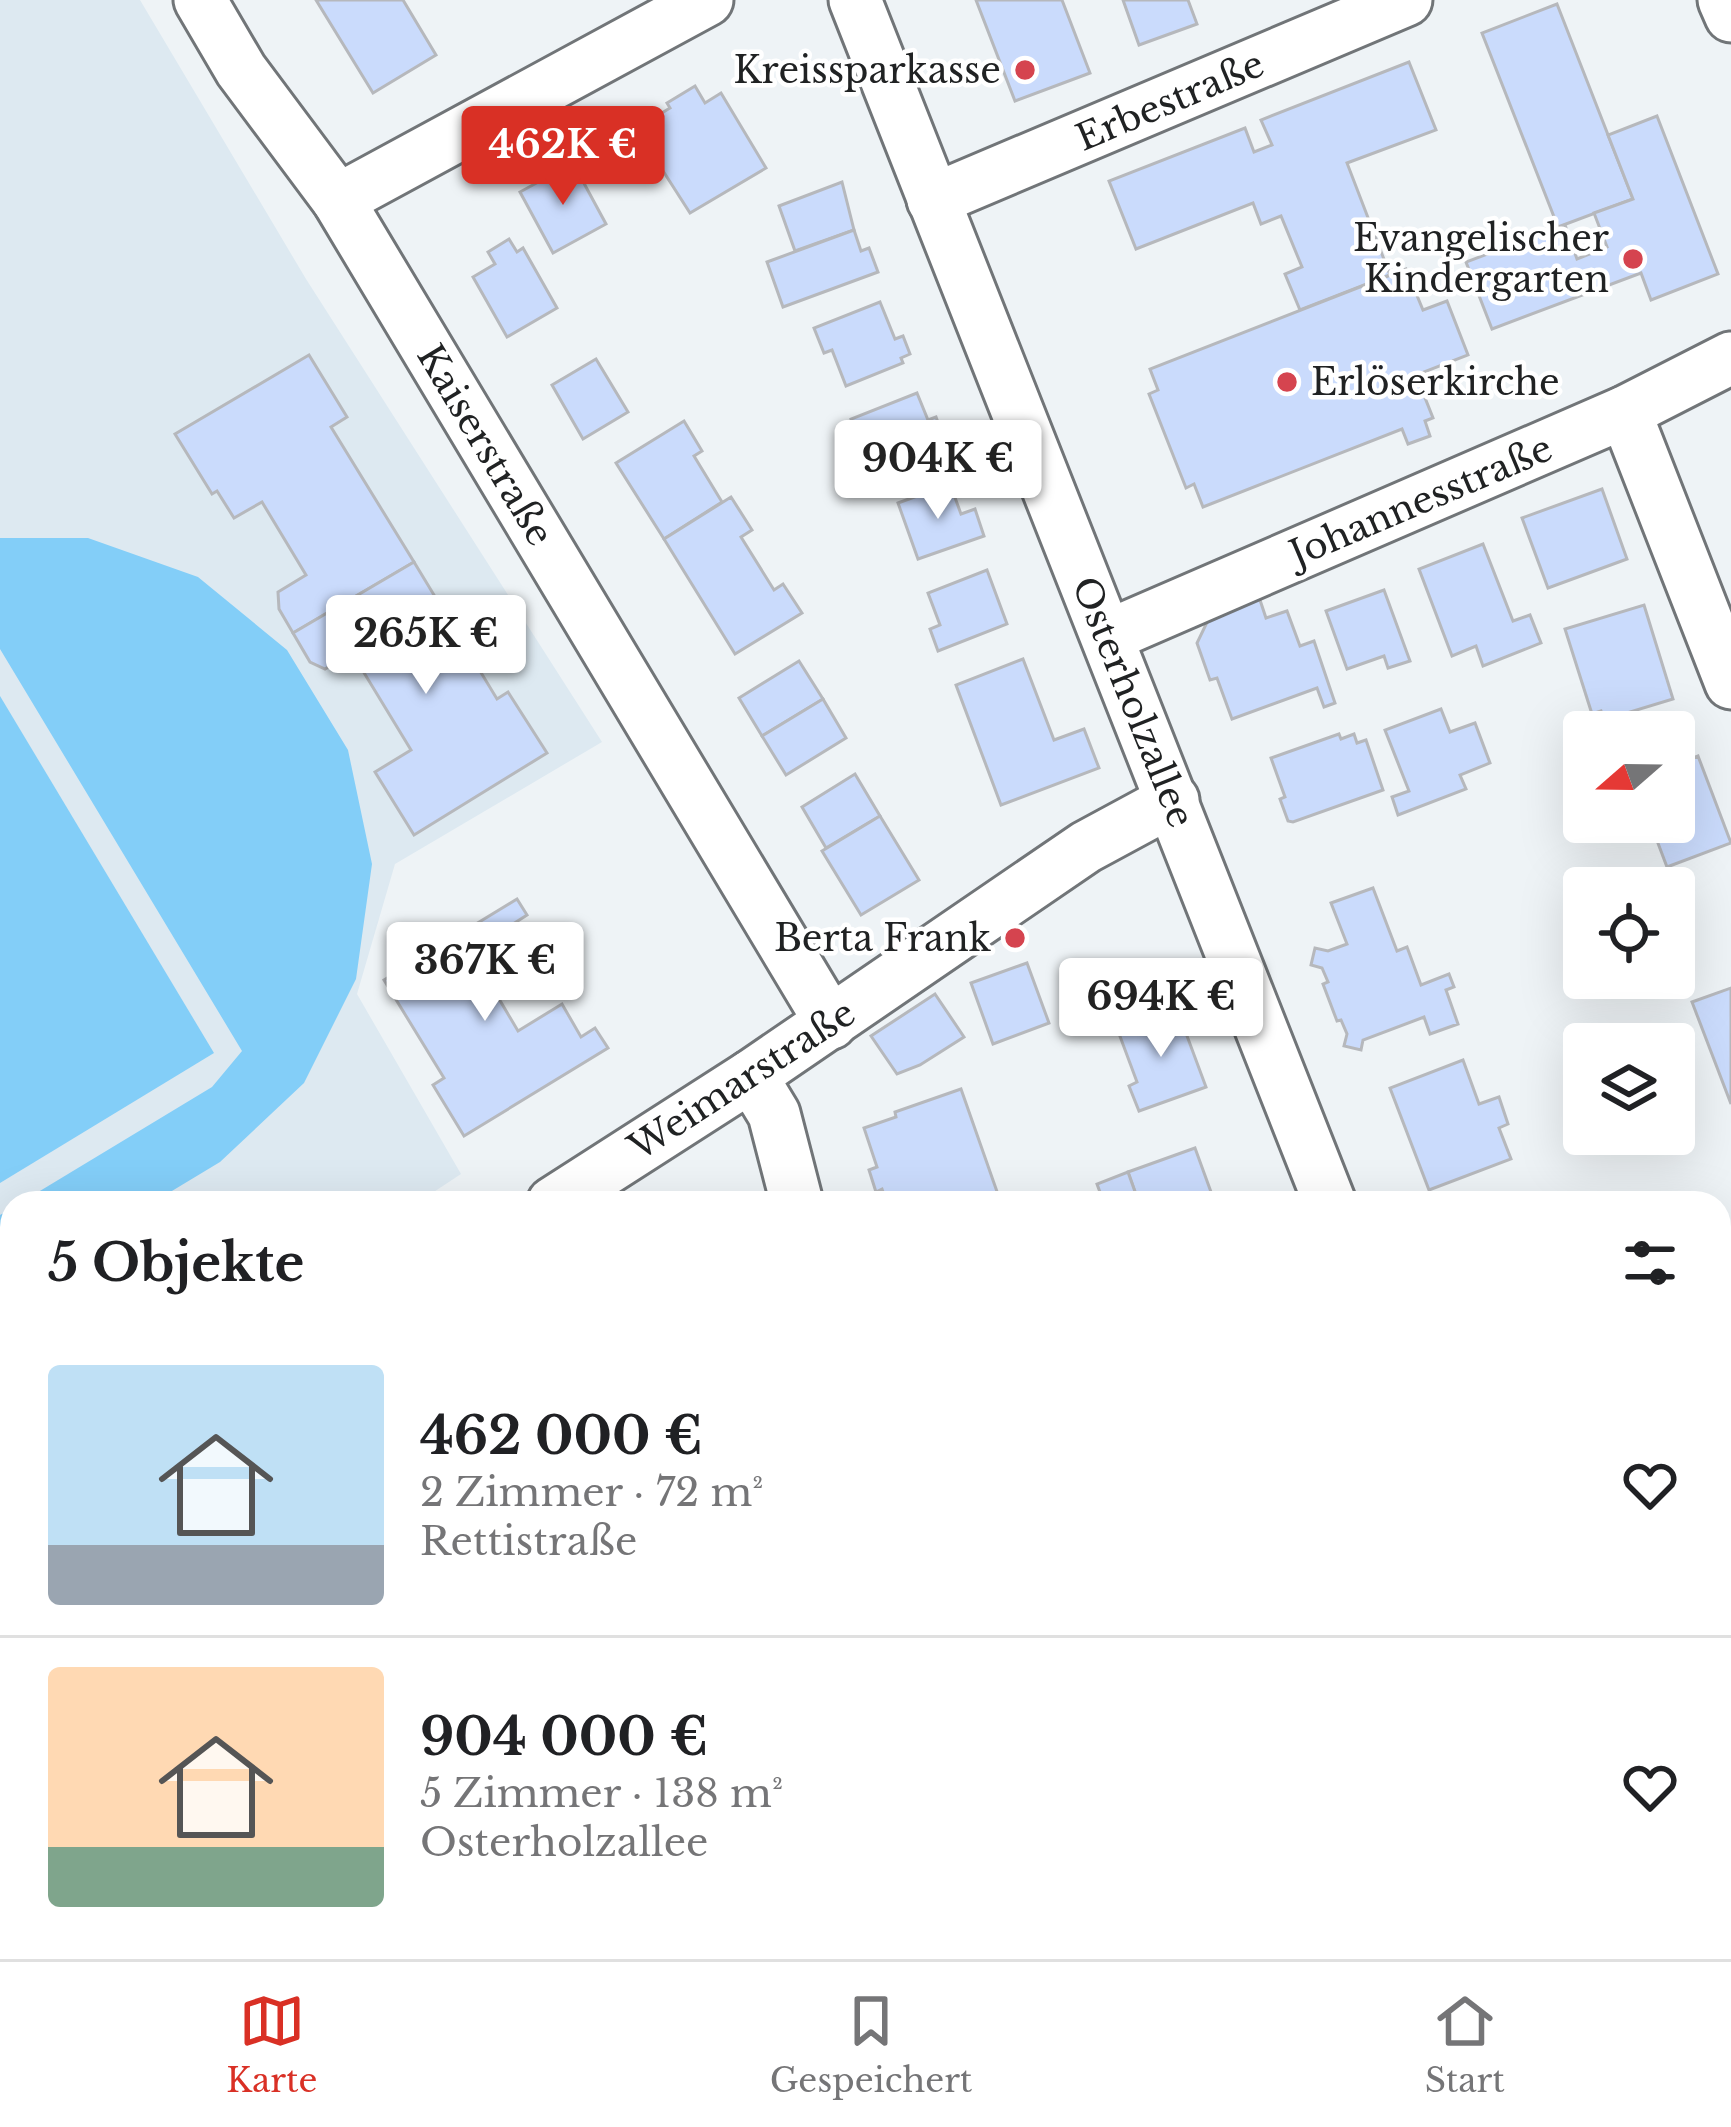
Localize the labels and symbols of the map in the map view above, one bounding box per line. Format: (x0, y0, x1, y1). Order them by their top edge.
street label: Erbestraße (1069, 41, 1271, 161)
place label: Kreissparkasse (734, 48, 1001, 93)
marker: Kreissparkasse (1012, 57, 1038, 83)
pin: 462K € (465, 106, 661, 208)
place label: Evangelischer Kindergarten (1353, 216, 1609, 302)
marker: Evangelischer Kindergarten (1620, 246, 1646, 272)
street label: Kaiserstraße (407, 336, 563, 554)
place label: Erlöserkirche (1311, 360, 1560, 405)
marker: Erlöserkirche (1274, 369, 1300, 395)
pin: 904K € (840, 420, 1036, 522)
street label: Johannesstraße (1279, 426, 1559, 578)
street label: Osterholzallee (1062, 570, 1204, 834)
pin: 265K € (328, 595, 524, 697)
north arrow (1563, 711, 1695, 843)
place label: Berta Frank (774, 916, 991, 961)
pin: 367K € (387, 922, 583, 1024)
marker: Berta Frank (1002, 925, 1028, 951)
pin: 694K € (1063, 958, 1259, 1060)
street label: Weimarstraße (620, 990, 863, 1170)

